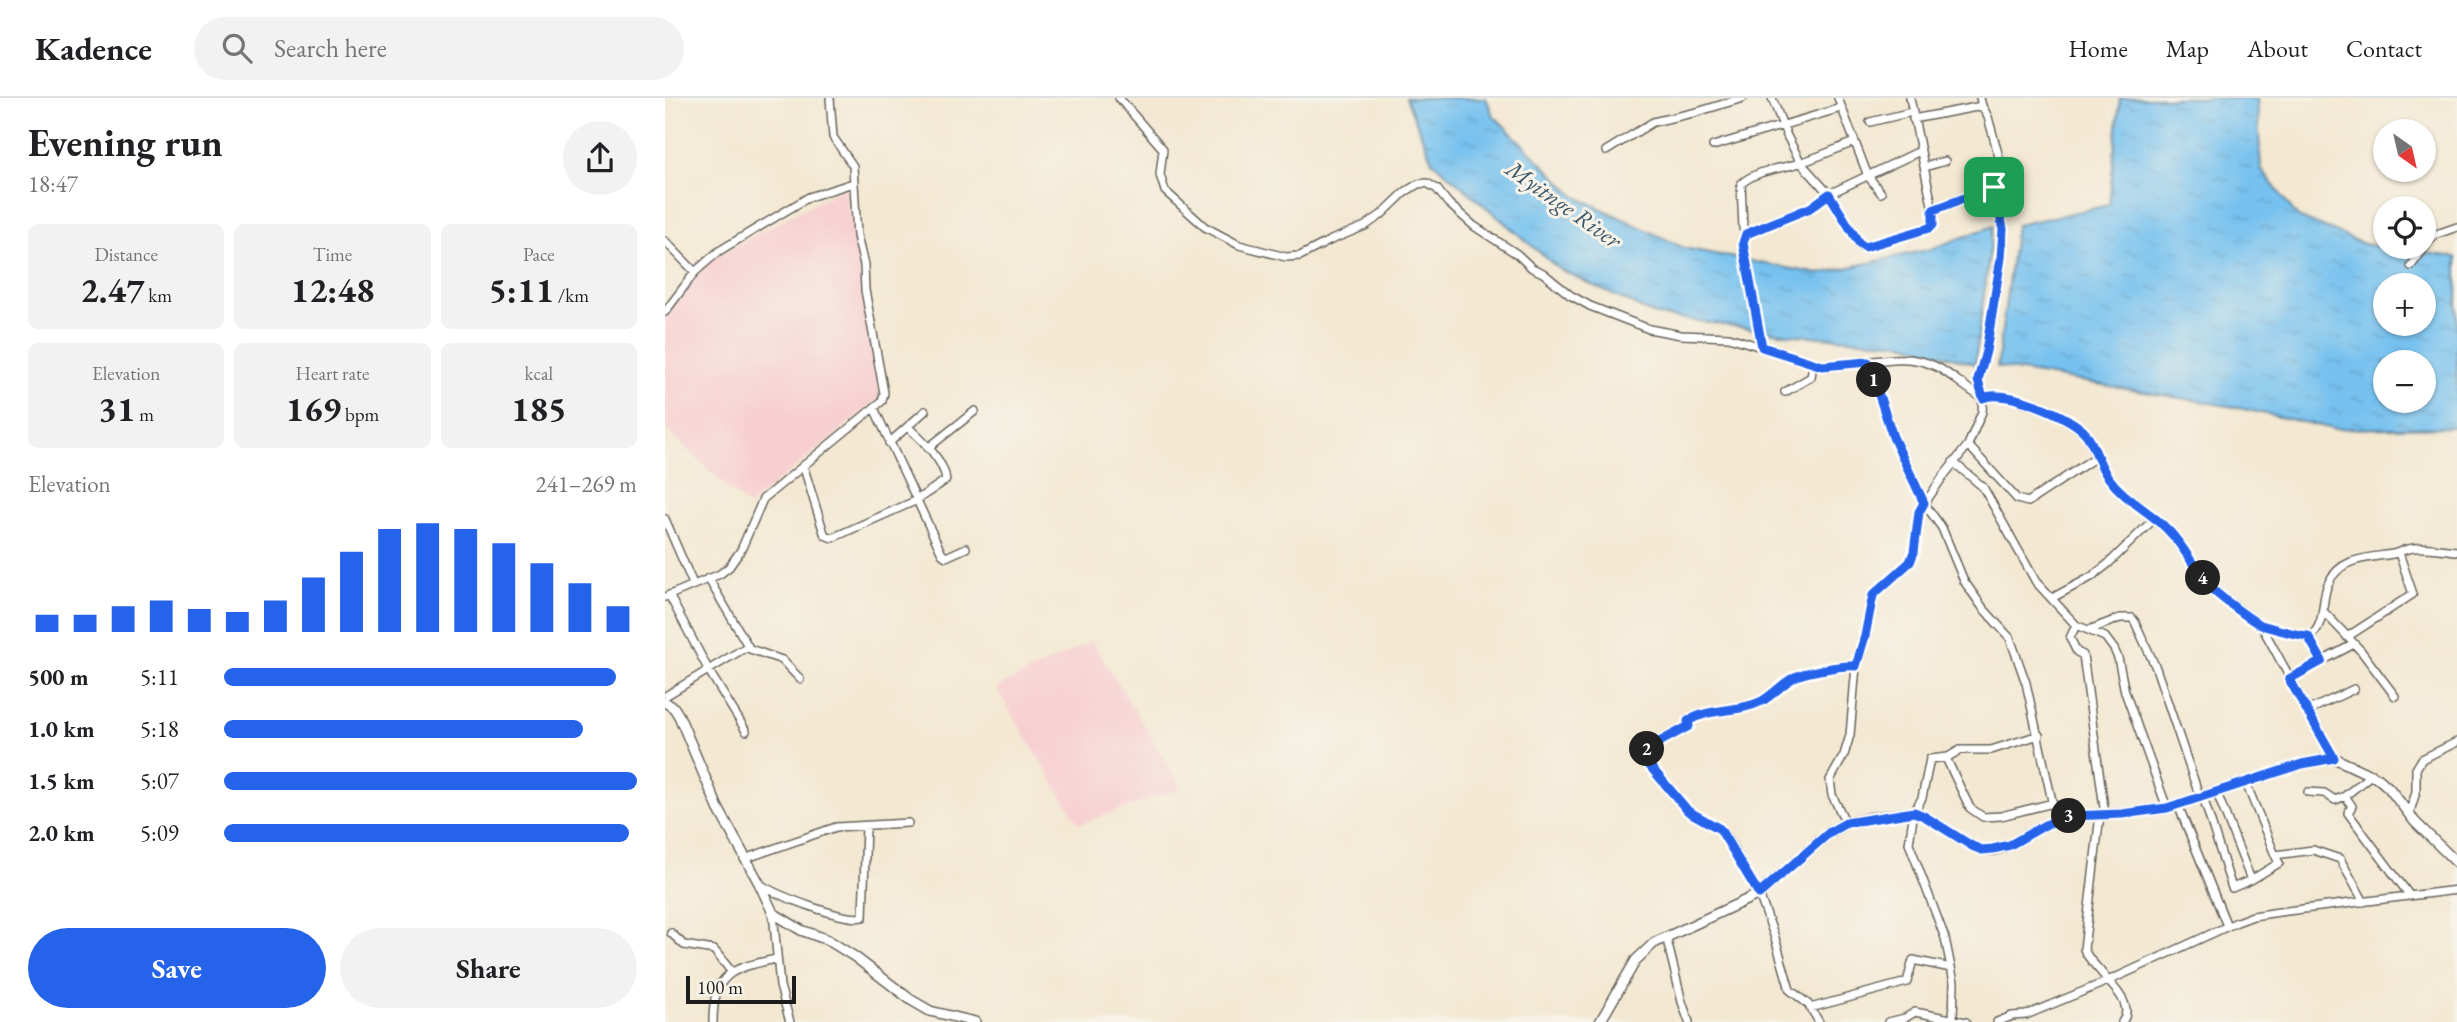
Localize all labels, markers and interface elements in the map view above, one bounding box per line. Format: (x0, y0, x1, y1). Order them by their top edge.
search box (194, 17, 684, 80)
text: Kadence (35, 27, 152, 70)
icon: search (218, 29, 256, 67)
text: Search here (274, 31, 387, 65)
text: Home (2068, 33, 2128, 64)
text: Map (2166, 33, 2209, 64)
text: About (2247, 33, 2308, 64)
text: Contact (2346, 33, 2422, 64)
text: Evening run (28, 118, 223, 167)
north arrow (2373, 119, 2436, 182)
map controls (2373, 119, 2436, 413)
button: share (563, 121, 637, 195)
water label: Myitnge River (1499, 152, 1629, 256)
pin (1964, 157, 2024, 217)
icon: arrive (1975, 168, 2013, 206)
text: 18:47 (28, 169, 78, 199)
button: locate (2373, 196, 2436, 259)
text: Distance (94, 242, 158, 267)
text: Time (313, 242, 352, 267)
text: Pace (523, 242, 555, 267)
text: 2.47 (80, 267, 145, 312)
text: 12:48 (291, 267, 374, 312)
text: 5:11 (489, 267, 554, 312)
button: + (2373, 273, 2436, 336)
text: km (145, 283, 172, 308)
text: /km (554, 283, 589, 308)
button: − (2373, 350, 2436, 413)
text: Elevation (92, 361, 160, 386)
text: Heart rate (296, 361, 369, 386)
text: kcal (525, 361, 553, 386)
pin: 1 (1857, 362, 1891, 398)
text: 1 (1868, 367, 1879, 392)
text: 31 (98, 386, 135, 431)
text: 169 (286, 386, 341, 431)
text: 185 (511, 386, 567, 431)
text: m (135, 402, 154, 427)
text: bpm (341, 402, 379, 427)
text: Elevation (28, 469, 111, 499)
text: 241–269 m (536, 469, 637, 499)
pin: 4 (2185, 560, 2221, 596)
text: 4 (2197, 565, 2208, 590)
text: 500 m (28, 662, 89, 692)
text: 5:11 (140, 662, 179, 692)
text: 1.0 km (28, 714, 95, 744)
text: 5:18 (140, 714, 179, 744)
pin: 2 (1629, 732, 1665, 766)
text: 2 (1641, 736, 1652, 761)
text: 1.5 km (28, 766, 95, 796)
text: 5:07 (140, 766, 179, 796)
pin: 3 (2051, 798, 2087, 834)
text: 3 (2063, 803, 2074, 828)
text: 2.0 km (28, 818, 95, 848)
text: 5:09 (140, 818, 179, 848)
button: Save (28, 928, 326, 1008)
button: Share (340, 928, 637, 1008)
scale bar (686, 973, 796, 1005)
text: 100 m (697, 975, 743, 1000)

